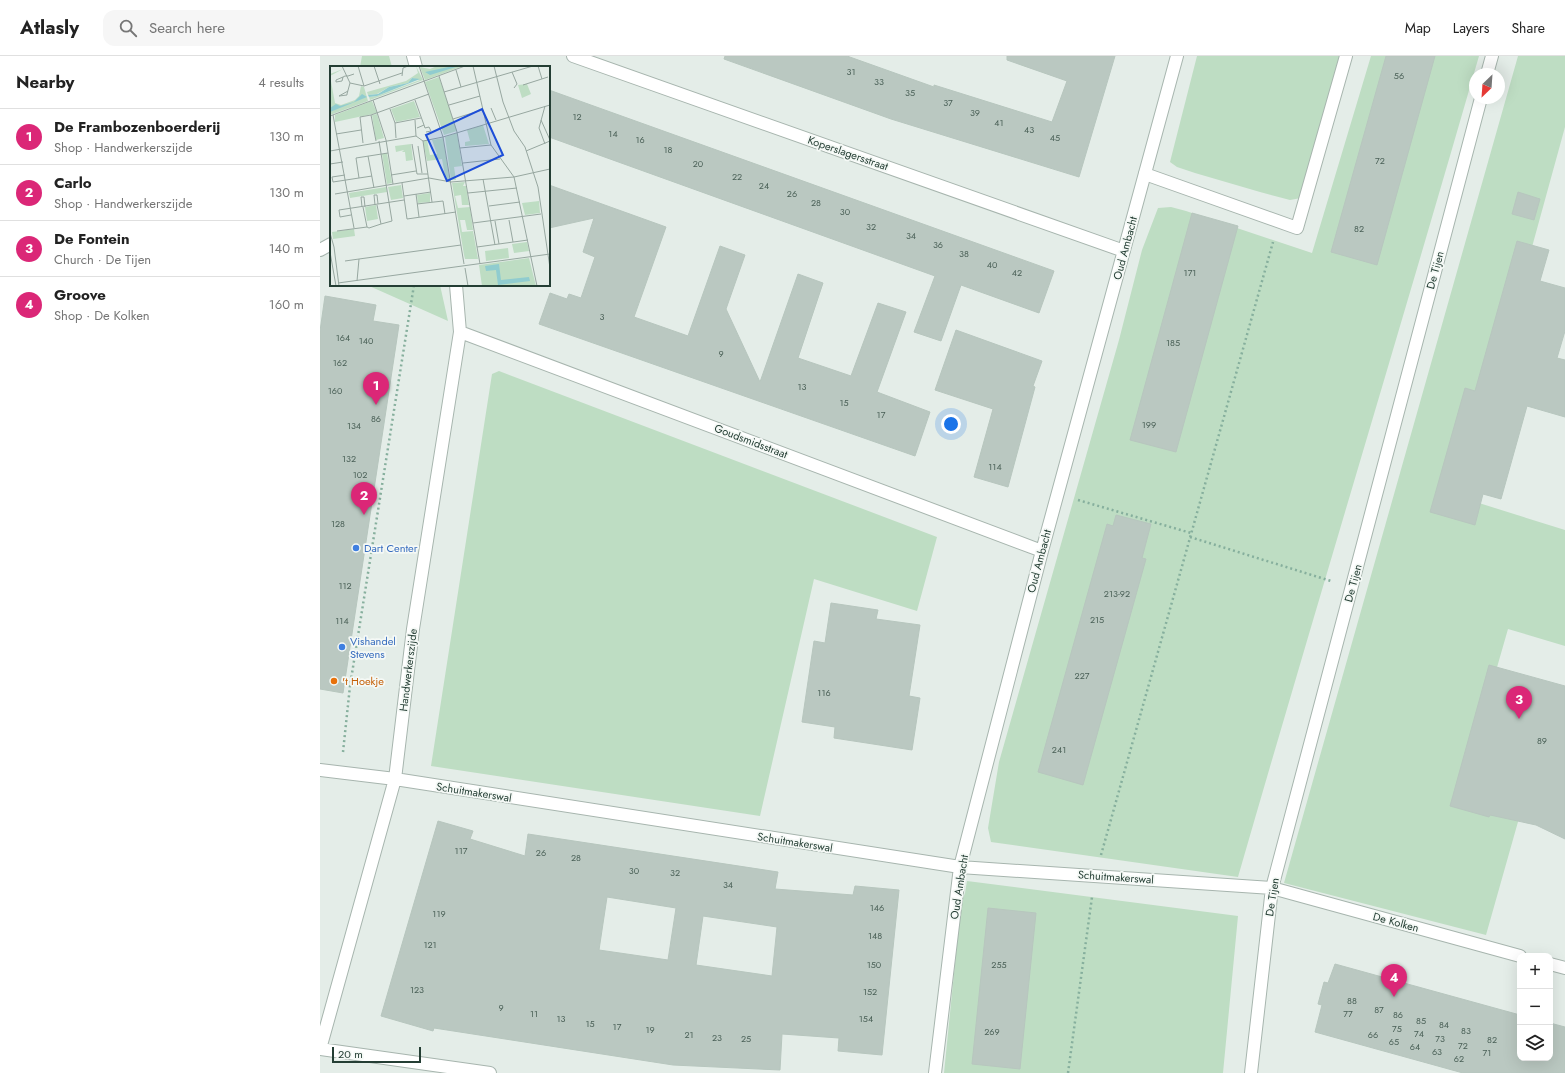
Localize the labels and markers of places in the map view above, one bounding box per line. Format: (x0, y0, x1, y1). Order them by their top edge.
pin: 1 (363, 372, 389, 405)
pin: 2 (351, 482, 377, 515)
place label: Dart Center (364, 540, 418, 556)
marker: Dart Center (351, 543, 361, 553)
place label: Vishandel Stevens (350, 633, 396, 662)
marker: Vishandel Stevens (337, 642, 347, 652)
place label: 't Hoekje (342, 673, 384, 689)
marker: 't Hoekje (329, 676, 339, 686)
pin: 3 (1506, 686, 1532, 719)
pin: 4 (1381, 964, 1407, 997)

